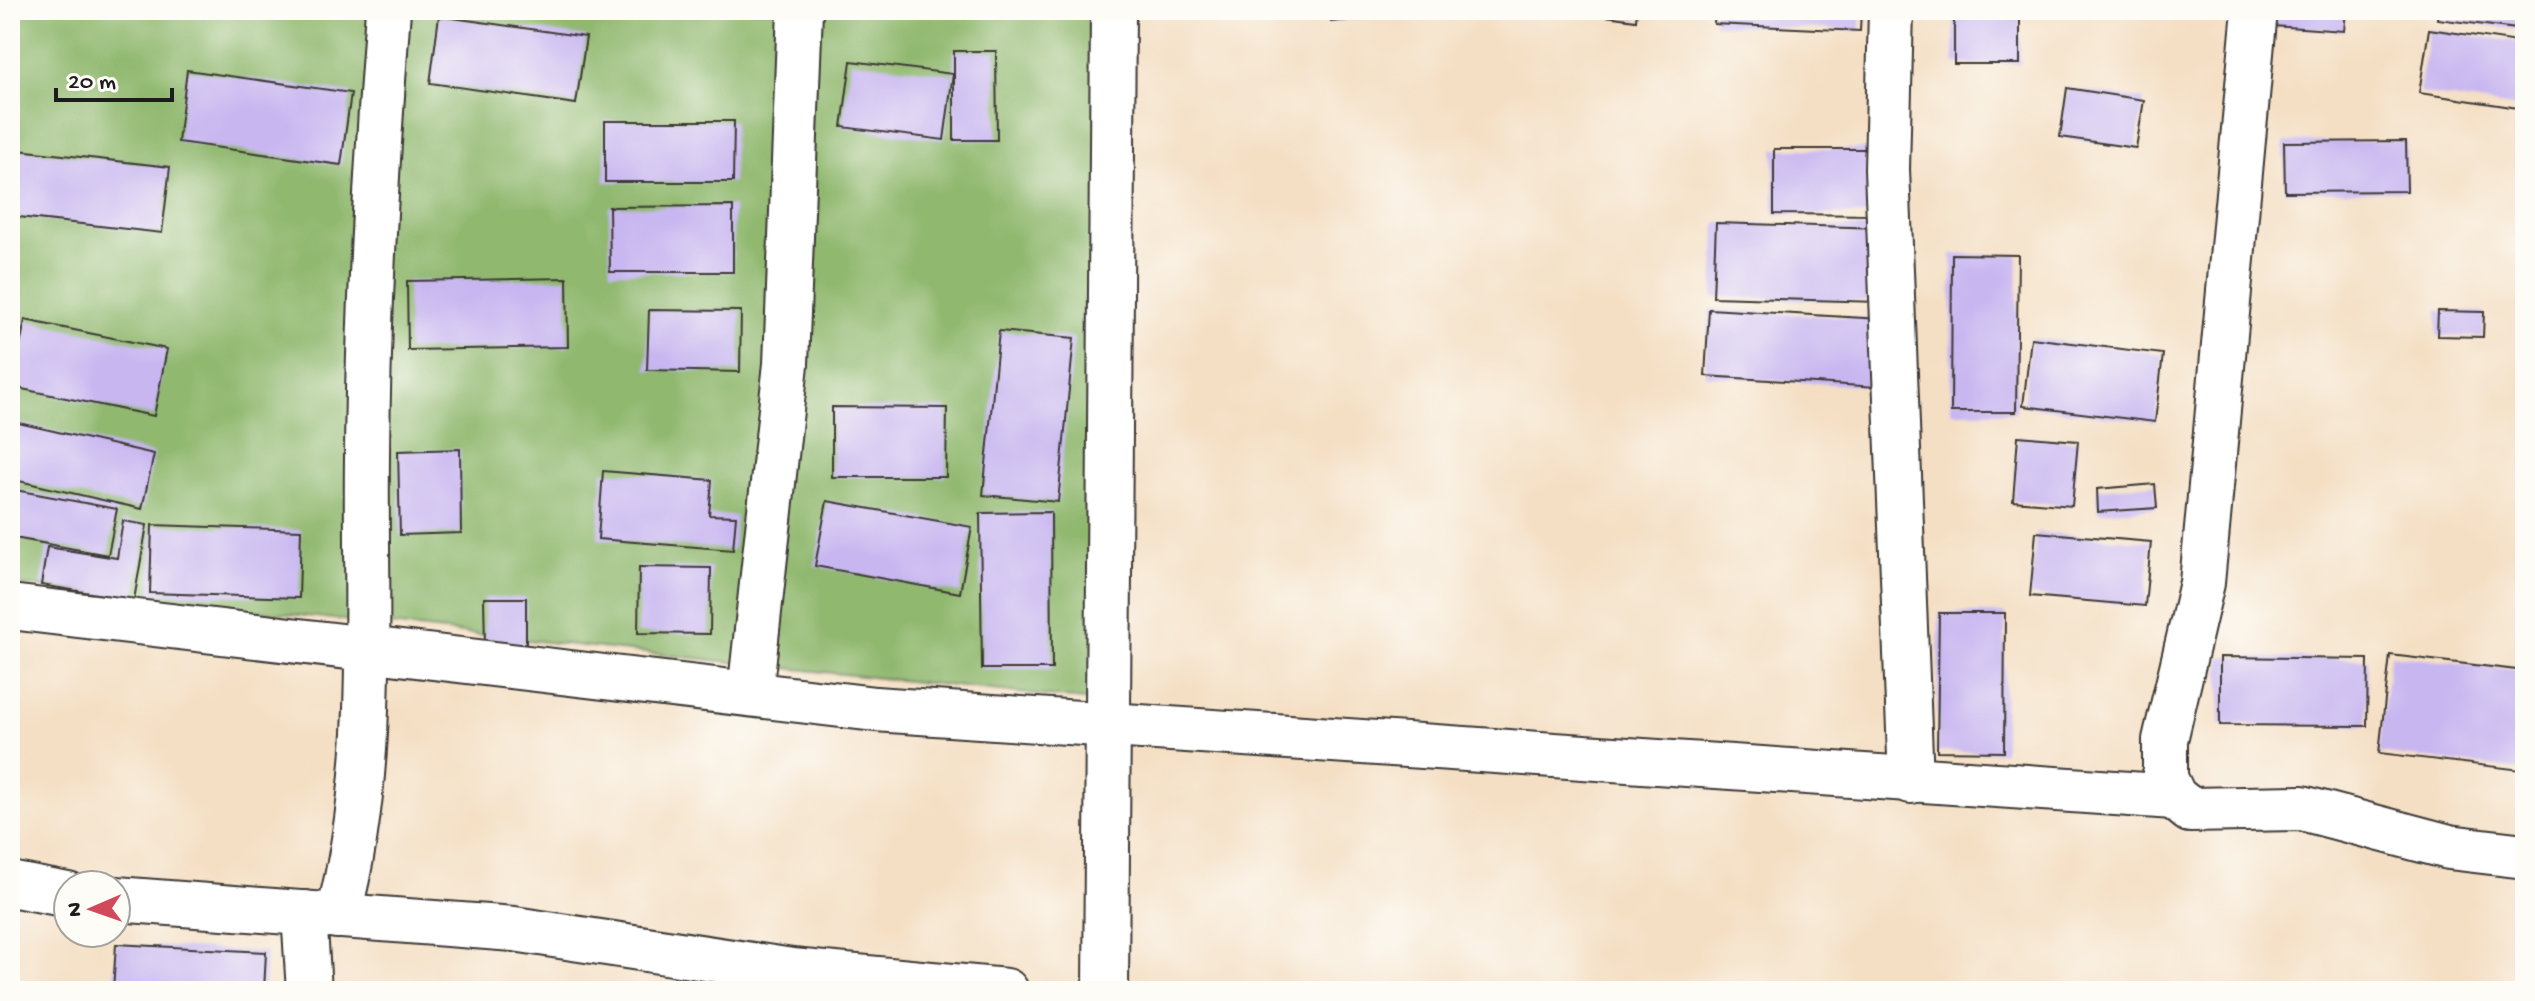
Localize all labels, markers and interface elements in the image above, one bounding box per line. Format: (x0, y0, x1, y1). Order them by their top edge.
scale bar (56, 52, 172, 102)
text: 20 m (68, 69, 116, 98)
north arrow (52, 869, 132, 949)
text: N (63, 902, 89, 917)

